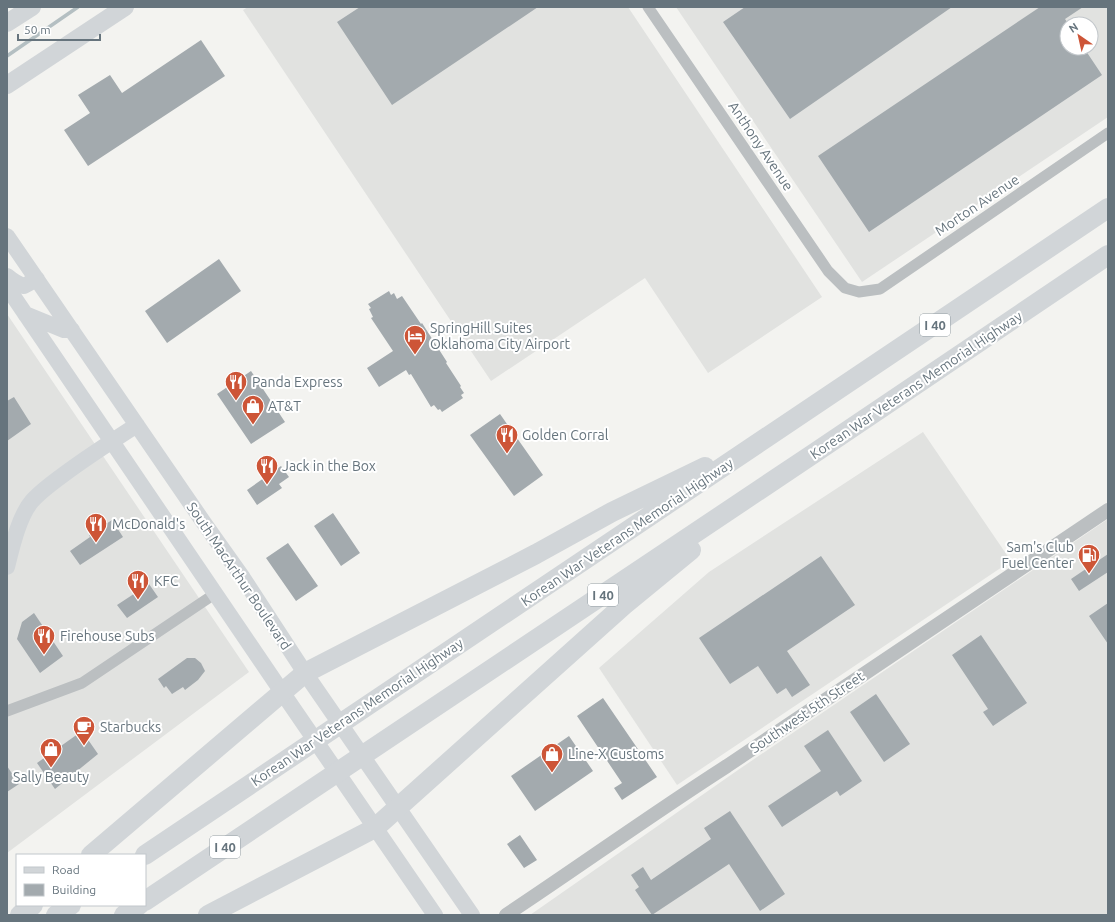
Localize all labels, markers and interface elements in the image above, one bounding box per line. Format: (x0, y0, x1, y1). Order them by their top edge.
scale bar (18, 16, 100, 42)
north arrow (1059, 16, 1099, 56)
text: N (1067, 20, 1080, 35)
text: 50 m (24, 23, 51, 36)
street label: Anthony Avenue (725, 99, 797, 193)
street label: Morton Avenue (932, 171, 1022, 239)
street label: Korean War Veterans Memorial Highway (807, 308, 1025, 462)
road number: I 40 (920, 314, 950, 336)
place label: SpringHill Suites Oklahoma City Airport (430, 320, 570, 352)
hotel icon: SpringHill Suites Oklahoma City Airport (402, 323, 428, 356)
restaurant icon: Panda Express (223, 369, 249, 402)
place label: Panda Express (252, 374, 342, 390)
shop icon: AT&T (240, 393, 266, 426)
place label: AT&T (268, 398, 301, 414)
restaurant icon: Golden Corral (494, 422, 520, 455)
place label: Golden Corral (522, 427, 609, 443)
restaurant icon: Jack in the Box (254, 453, 280, 486)
street label: Korean War Veterans Memorial Highway (518, 455, 736, 609)
place label: Jack in the Box (282, 458, 376, 474)
street label: South MacArthur Boulevard (184, 499, 294, 653)
restaurant icon: McDonald's (83, 511, 109, 544)
place label: McDonald's (112, 516, 185, 532)
place label: Sam's Club Fuel Center (1001, 539, 1075, 571)
fuel station icon: Sam's Club Fuel Center (1076, 542, 1102, 575)
restaurant icon: KFC (125, 568, 151, 601)
place label: KFC (154, 573, 179, 589)
road number: I 40 (588, 584, 618, 606)
restaurant icon: Firehouse Subs (31, 623, 57, 656)
place label: Firehouse Subs (60, 628, 155, 644)
street label: Korean War Veterans Memorial Highway (248, 635, 466, 789)
street label: Southwest 5th Street (747, 668, 867, 756)
cafe icon: Starbucks (71, 714, 97, 747)
place label: Starbucks (100, 719, 161, 735)
shop icon: Sally Beauty (38, 736, 64, 769)
shop icon: Line-X Customs (539, 741, 565, 774)
place label: Line-X Customs (568, 746, 664, 762)
place label: Sally Beauty (13, 769, 89, 785)
road number: I 40 (210, 836, 240, 858)
legend (16, 854, 146, 906)
text: Road (52, 863, 80, 876)
text: Building (52, 883, 96, 896)

